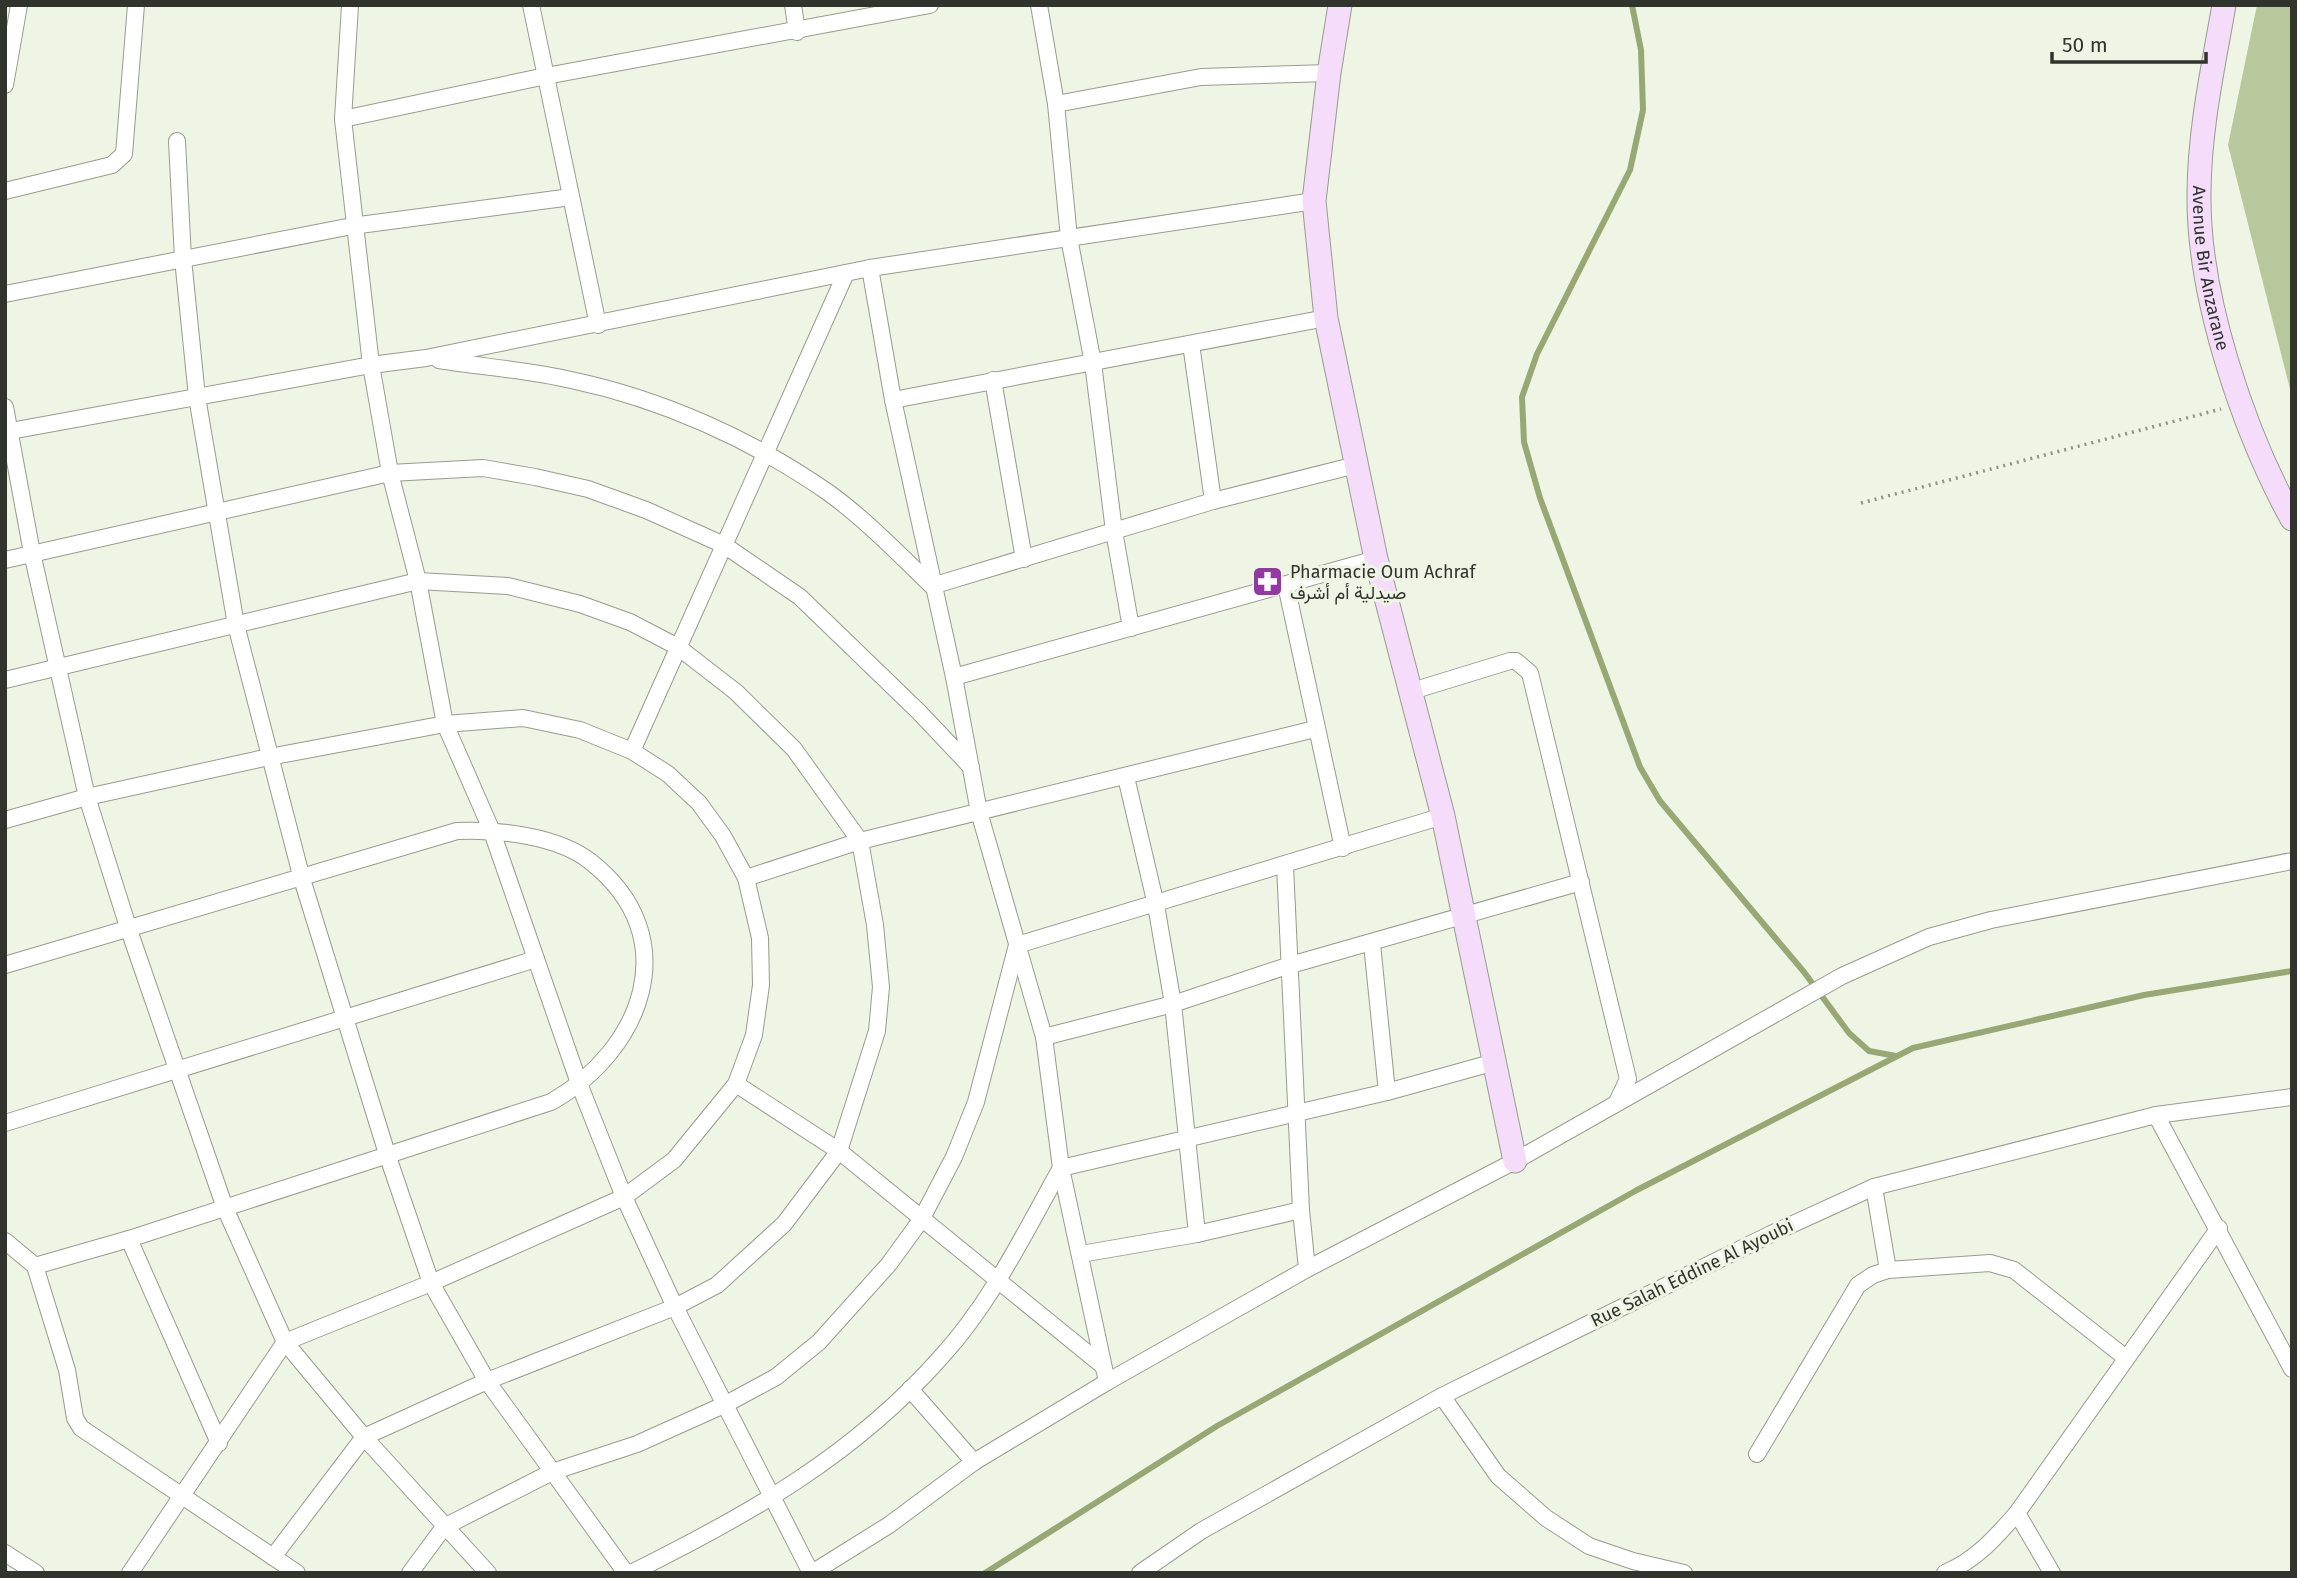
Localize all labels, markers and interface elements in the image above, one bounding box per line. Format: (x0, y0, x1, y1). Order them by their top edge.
scale bar (2052, 21, 2206, 65)
text: 50 m (2062, 32, 2108, 58)
street label: Avenue Bir Anzarane (2188, 185, 2234, 353)
place label: Pharmacie Oum Achraf صيدلية أم أشرف (1290, 561, 1478, 605)
pharmacy icon: Pharmacie Oum Achraf صيدلية أم أشرف (1250, 565, 1284, 599)
street label: Rue Salah Eddine Al Ayoubi (1587, 1214, 1797, 1332)

